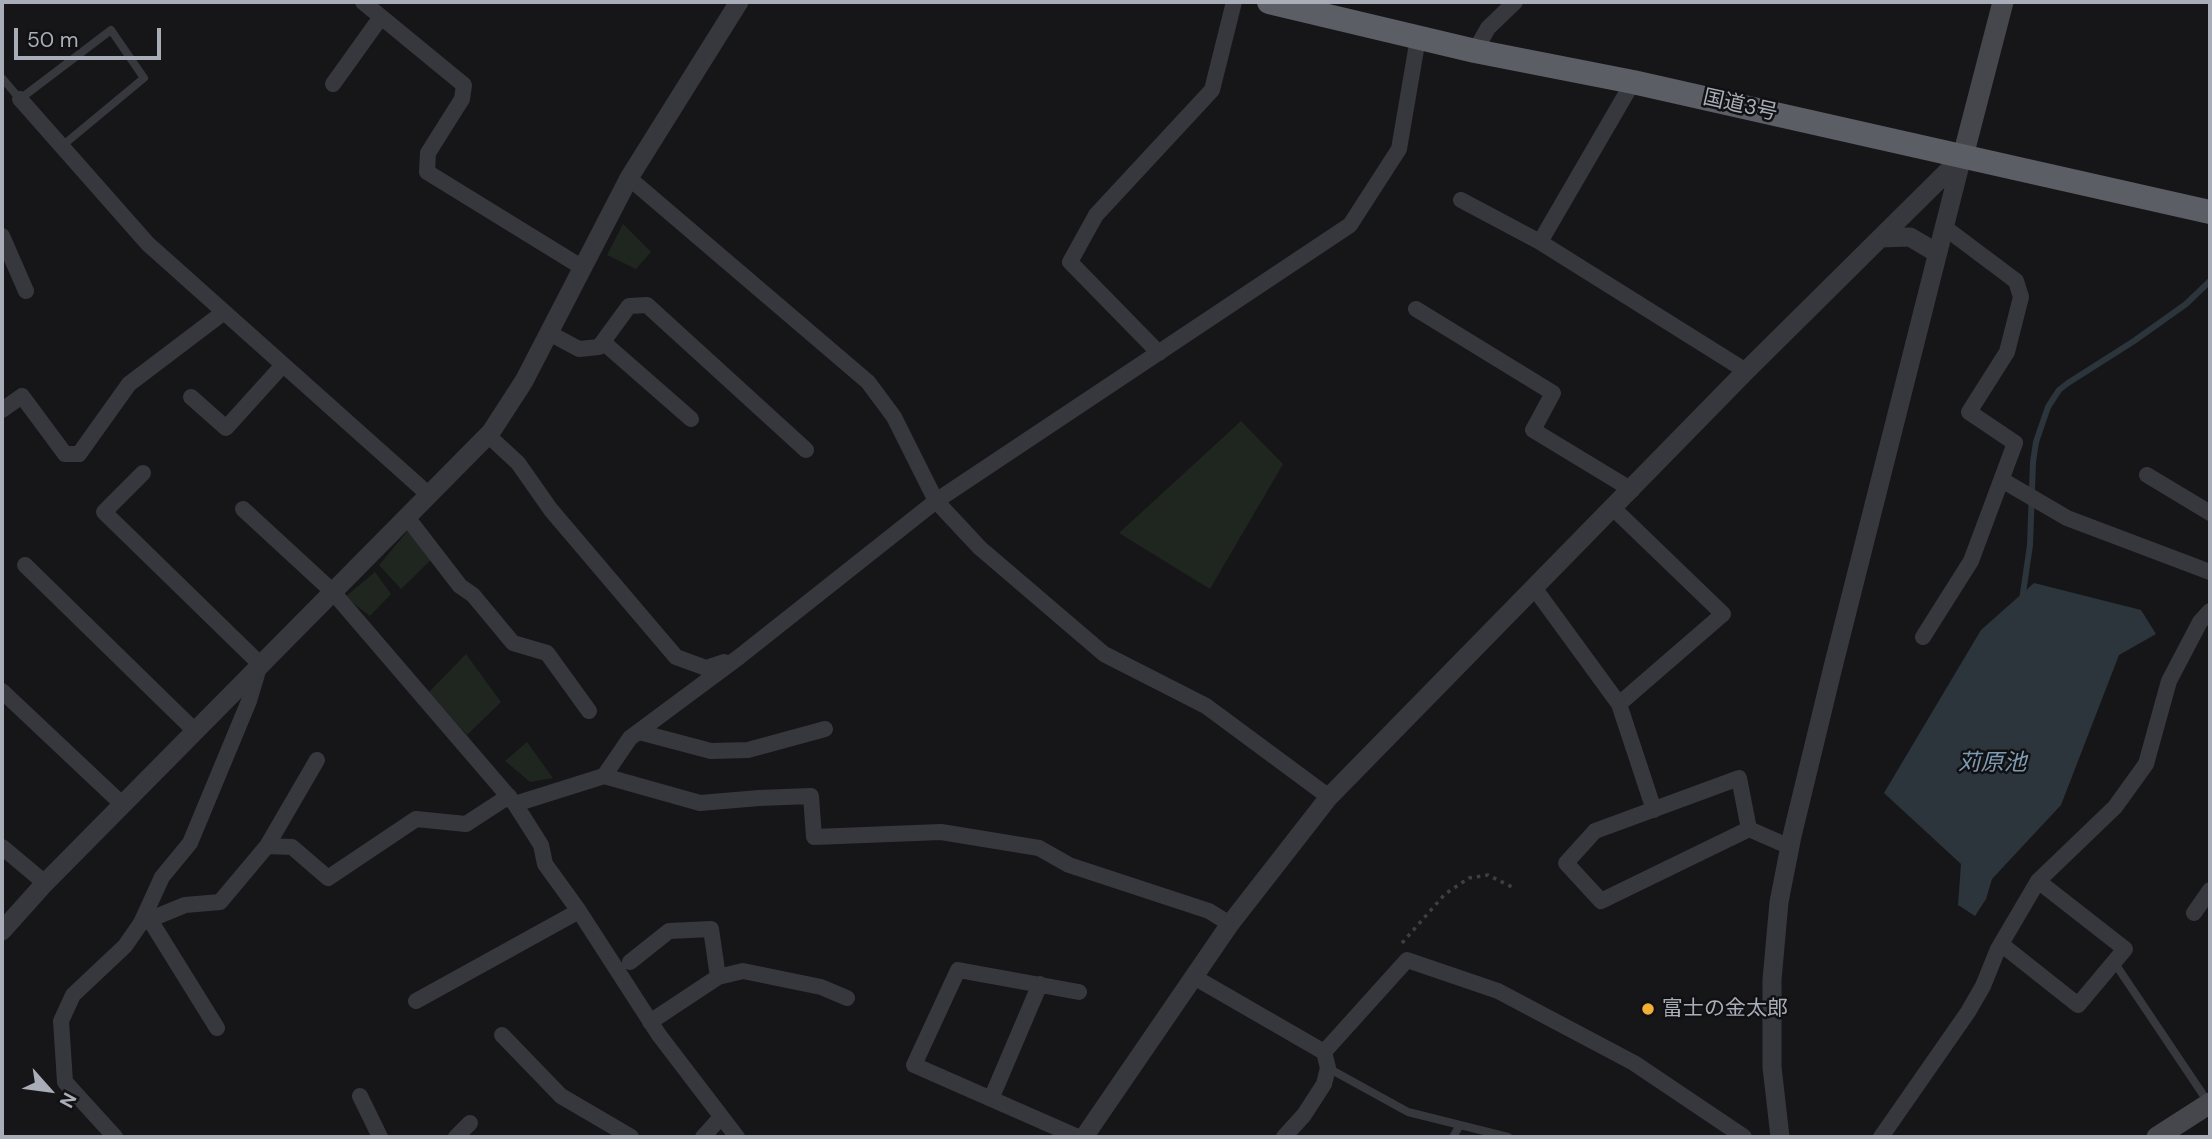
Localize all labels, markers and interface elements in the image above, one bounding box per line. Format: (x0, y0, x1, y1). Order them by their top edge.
scale bar (18, 14, 164, 58)
text: 50 m (27, 26, 78, 54)
street label: 国道3号 (1700, 85, 1780, 127)
water label: 苅原池 (1958, 750, 2026, 778)
place label: 富士の金太郎 (1662, 996, 1788, 1022)
marker: 富士の金太郎 (1640, 1001, 1656, 1017)
north arrow (14, 1055, 84, 1125)
text: N (54, 1088, 82, 1112)

